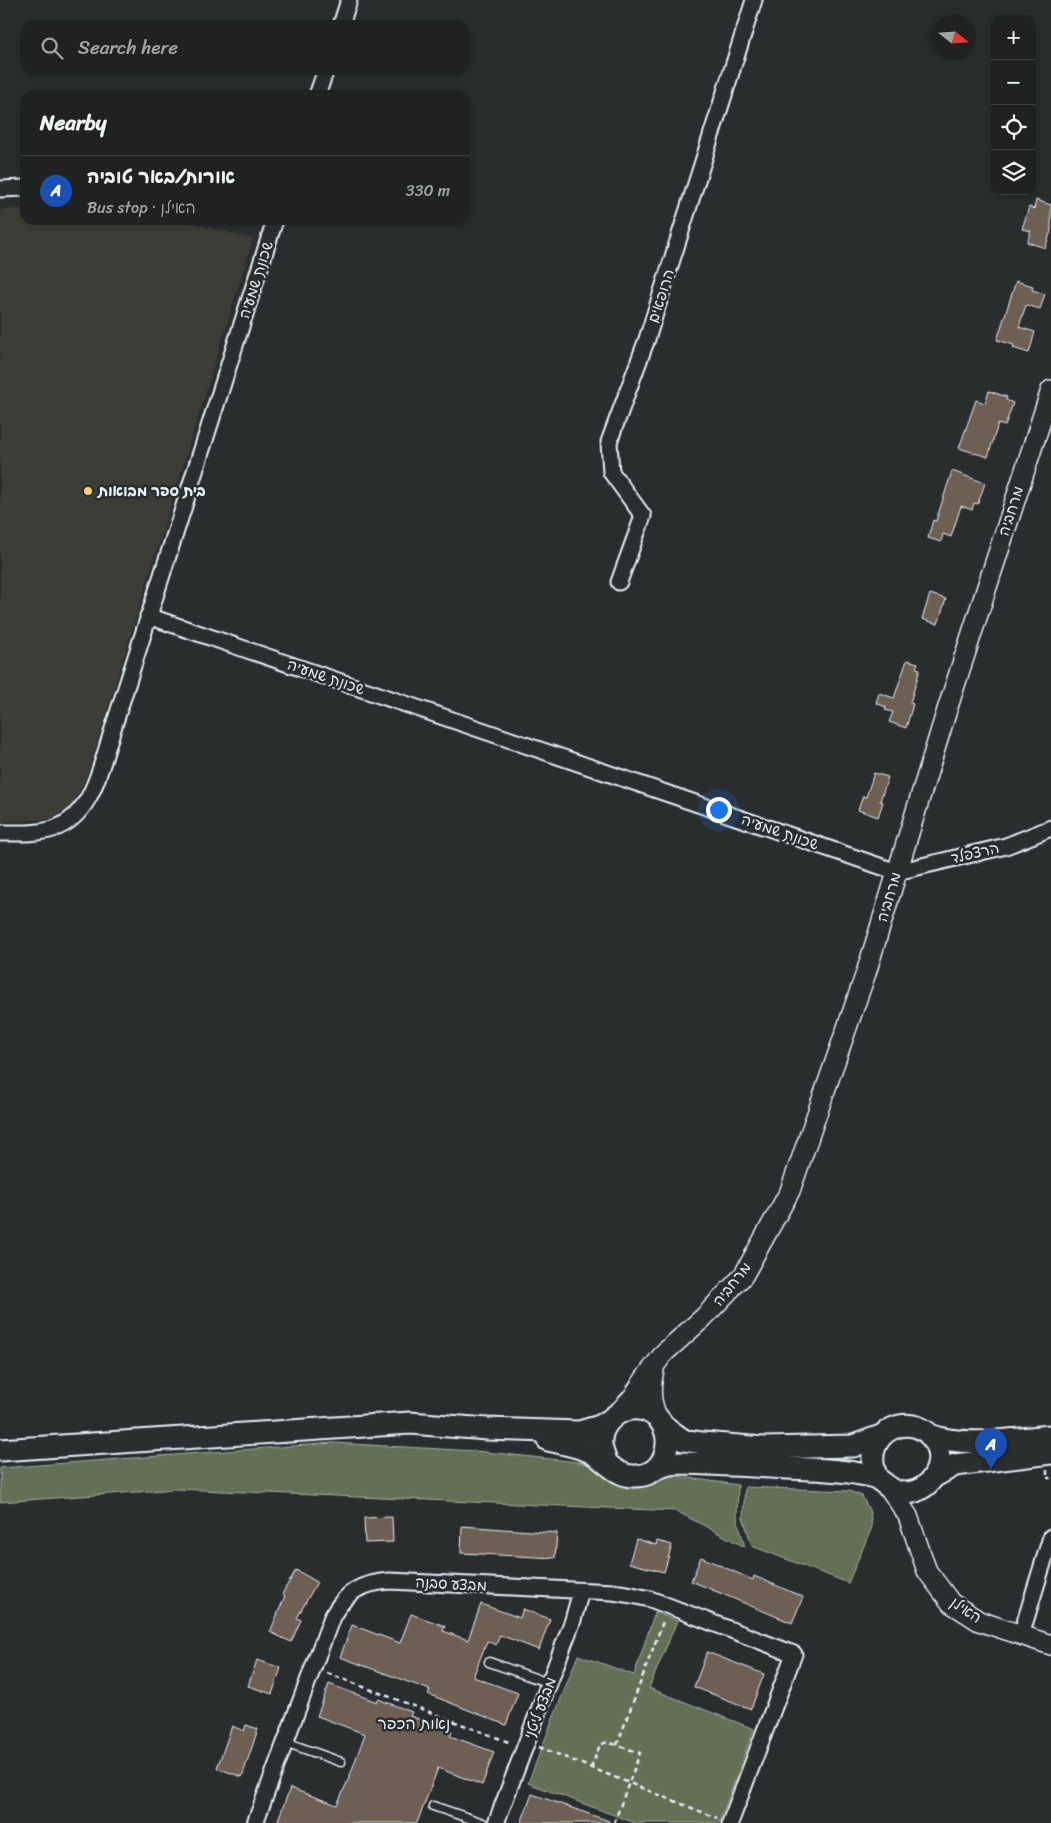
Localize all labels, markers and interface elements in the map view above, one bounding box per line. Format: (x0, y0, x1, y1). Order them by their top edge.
north arrow (931, 15, 976, 60)
map controls (991, 15, 1036, 195)
button: + (991, 15, 1036, 60)
search box (20, 20, 470, 75)
text: Search here (78, 31, 178, 64)
icon: search (38, 34, 66, 62)
button: − (991, 60, 1036, 105)
text: Nearby (40, 104, 106, 142)
button: locate (991, 105, 1036, 150)
button: layers (991, 150, 1036, 195)
text: אורות/באר טוביה (87, 160, 235, 193)
text: A (51, 176, 61, 205)
text: 330 m (406, 176, 450, 205)
text: Bus stop · האילן (87, 193, 196, 222)
street label: שכונת שמעיה (231, 237, 281, 322)
street label: הרופאים (640, 266, 682, 326)
place label: בית ספר מבואות (96, 478, 206, 504)
street label: מרחביה (991, 483, 1031, 539)
marker: בית ספר מבואות (82, 485, 94, 497)
street label: שכונת שמעיה (284, 652, 369, 702)
your location (706, 797, 732, 823)
street label: שכונת שמעיה (738, 807, 823, 857)
street label: הרצפלד (948, 835, 1002, 871)
street label: מרחביה (869, 869, 909, 925)
street label: מרחביה (706, 1256, 758, 1312)
pin: A (975, 1428, 1007, 1469)
street label: מבצע סבנה (414, 1569, 488, 1599)
street label: האילן (945, 1590, 987, 1630)
street label: מבצע ליטני (516, 1673, 564, 1743)
district label: נאות הכפר (378, 1709, 450, 1738)

